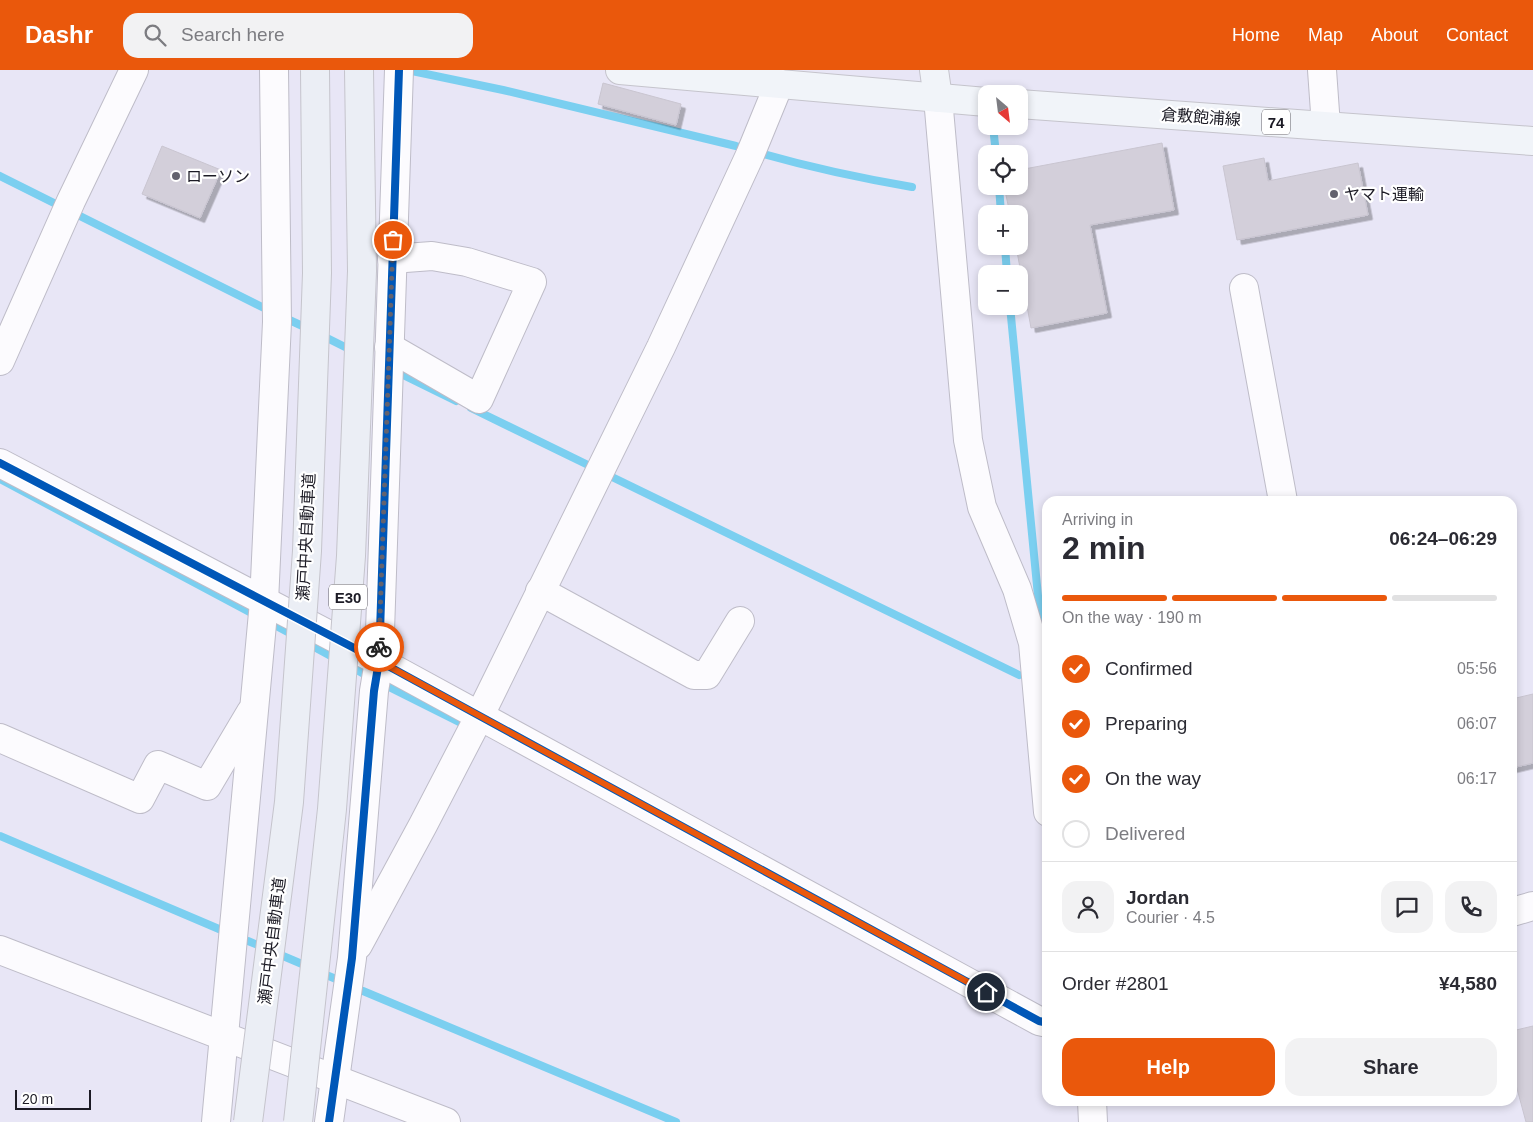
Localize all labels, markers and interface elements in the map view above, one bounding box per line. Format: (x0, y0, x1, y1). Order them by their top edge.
search box (123, 13, 473, 58)
text: Dashr (25, 21, 93, 48)
icon: search (141, 21, 169, 49)
text: Search here (181, 24, 285, 45)
text: Home (1232, 25, 1280, 45)
text: Map (1308, 25, 1343, 45)
text: About (1371, 25, 1418, 45)
text: Contact (1446, 25, 1508, 45)
north arrow (978, 85, 1028, 135)
map controls (978, 85, 1028, 315)
street label: 倉敷飽浦線 (1160, 106, 1242, 128)
road number: 74 (1262, 110, 1290, 134)
button: locate (978, 145, 1028, 195)
place label: ローソン (186, 168, 250, 185)
marker: ローソン (170, 170, 182, 182)
place label: ヤマト運輸 (1344, 186, 1424, 203)
marker: ヤマト運輸 (1328, 188, 1340, 200)
button: + (978, 205, 1028, 255)
pin (372, 219, 414, 261)
icon: bag (379, 226, 407, 254)
button: − (978, 265, 1028, 315)
street label: 瀬戸中央自動車道 (294, 473, 318, 601)
text: Arriving in (1062, 511, 1133, 528)
text: 06:24–06:29 (1389, 528, 1497, 549)
text: 2 min (1062, 530, 1146, 566)
road number: E30 (329, 584, 367, 610)
text: On the way · 190 m (1062, 609, 1202, 626)
courier (354, 622, 404, 672)
icon: bike (365, 633, 393, 661)
icon: check (1062, 655, 1090, 683)
text: Confirmed (1105, 658, 1193, 679)
text: 05:56 (1457, 660, 1497, 677)
icon: check (1062, 710, 1090, 738)
text: Preparing (1105, 713, 1187, 734)
text: 06:07 (1457, 715, 1497, 732)
icon: check (1062, 765, 1090, 793)
text: On the way (1105, 768, 1201, 789)
text: 06:17 (1457, 770, 1497, 787)
text: Delivered (1105, 823, 1185, 844)
street label: 瀬戸中央自動車道 (256, 876, 288, 1006)
button: person (1062, 881, 1114, 933)
button: chat (1381, 881, 1433, 933)
button: phone (1445, 881, 1497, 933)
text: Jordan (1126, 887, 1189, 908)
text: Courier · 4.5 (1126, 909, 1215, 926)
pin (965, 971, 1007, 1013)
text: Order #2801 (1062, 973, 1169, 994)
text: ¥4,580 (1439, 973, 1497, 994)
icon: home (972, 978, 1000, 1006)
button: Help (1062, 1038, 1275, 1096)
button: Share (1285, 1038, 1497, 1096)
scale bar (15, 1087, 91, 1110)
text: 20 m (22, 1091, 53, 1107)

